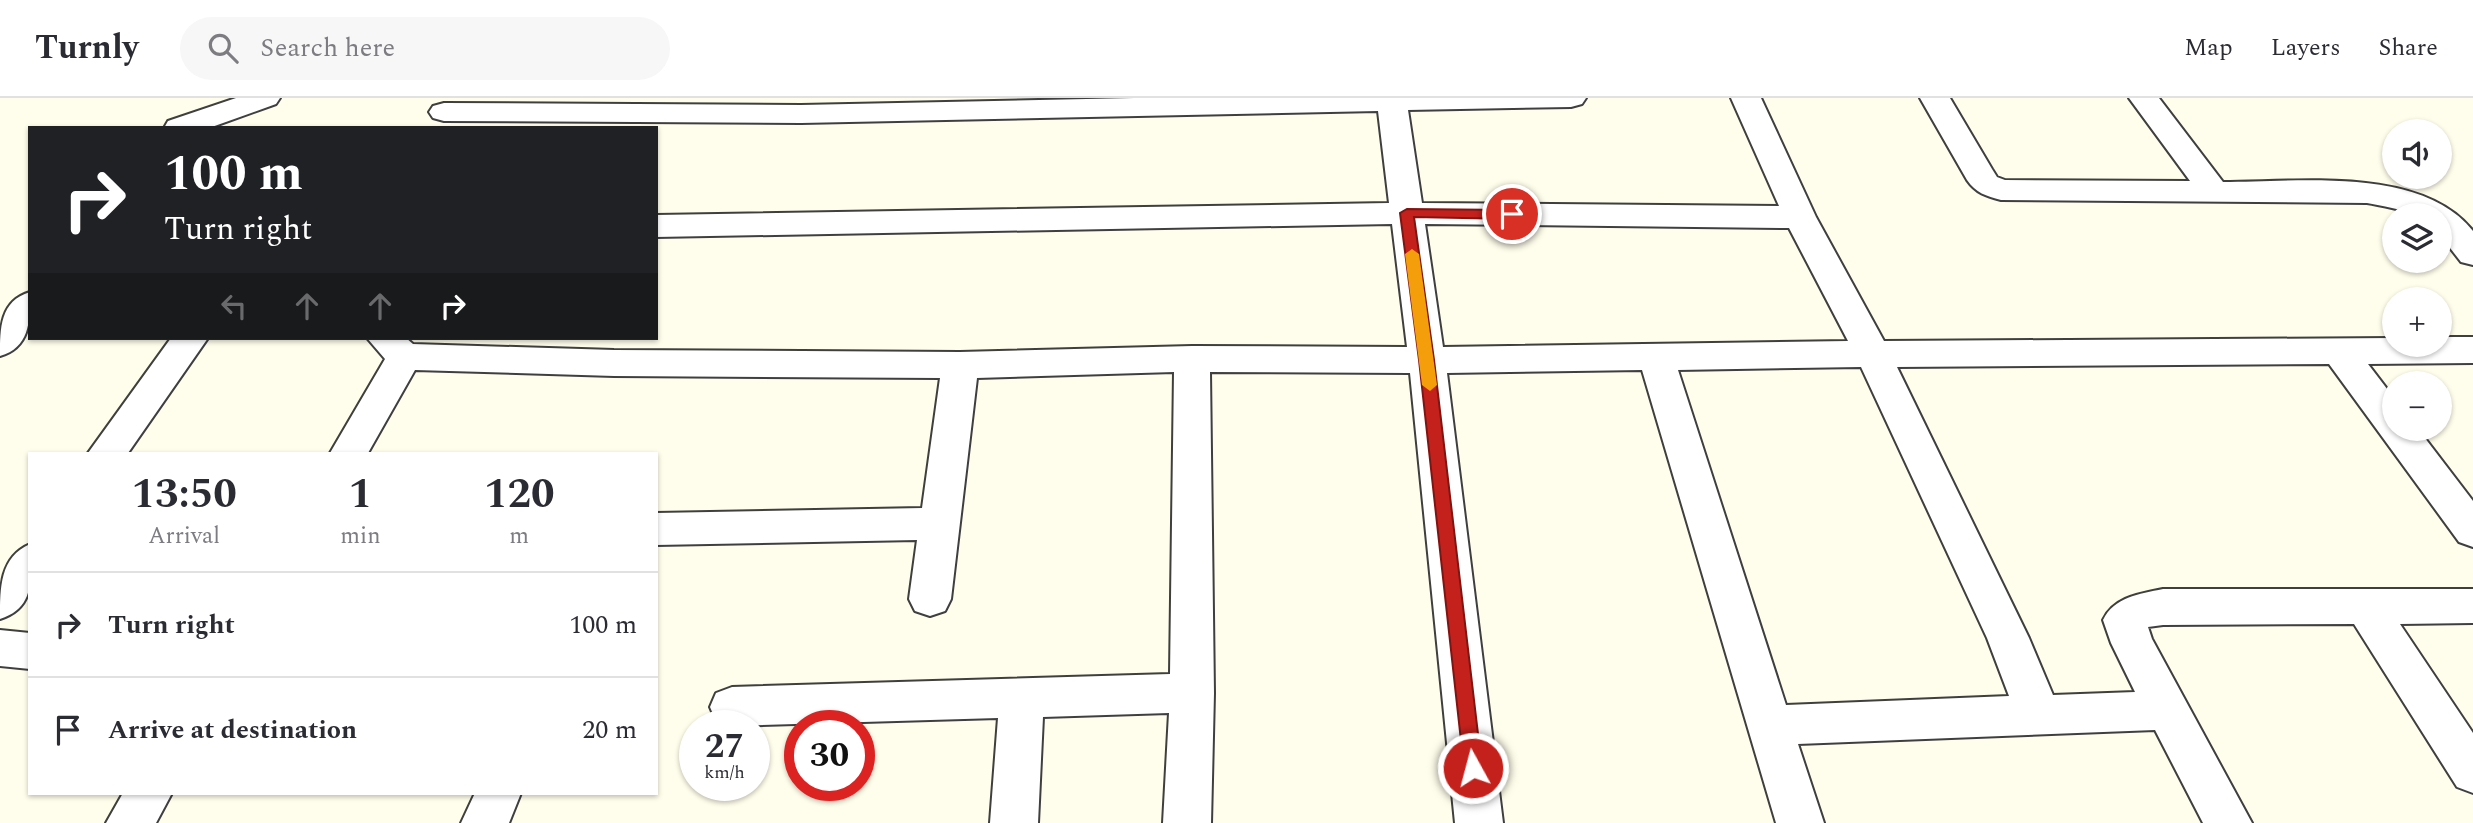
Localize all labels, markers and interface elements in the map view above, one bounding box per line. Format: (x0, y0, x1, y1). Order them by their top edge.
search box (180, 17, 670, 80)
text: Turnly (35, 23, 138, 73)
text: Search here (260, 28, 395, 68)
icon: search (204, 29, 242, 67)
text: Map (2184, 30, 2233, 66)
text: Layers (2271, 30, 2341, 66)
text: Share (2379, 30, 2438, 66)
map controls (2382, 119, 2452, 441)
button: sound (2382, 119, 2452, 189)
text: 100 m (164, 137, 303, 212)
icon: right (49, 154, 140, 245)
pin (1482, 184, 1542, 244)
icon: arrive (1493, 195, 1531, 233)
button: layers (2382, 203, 2452, 273)
text: Turn right (164, 205, 312, 254)
icon: left (215, 287, 253, 325)
icon: ahead (288, 287, 326, 325)
icon: ahead (361, 287, 399, 325)
icon: right (434, 287, 472, 325)
button: + (2382, 287, 2452, 357)
button: − (2382, 371, 2452, 441)
text: 13:50 (131, 463, 237, 526)
text: 1 (349, 463, 372, 526)
text: 120 (484, 463, 555, 526)
text: Arrival (148, 519, 220, 554)
text: min (340, 519, 381, 554)
text: m (509, 519, 529, 554)
text: Turn right (108, 605, 235, 645)
text: 100 m (569, 605, 637, 645)
icon: right (49, 606, 87, 644)
text: Arrive at destination (108, 710, 357, 750)
text: 20 m (582, 710, 637, 750)
speed limit sign: 30 (784, 710, 875, 801)
icon: arrive (49, 711, 87, 749)
text: 27 (705, 720, 744, 773)
position arrow (1436, 731, 1510, 805)
text: km/h (704, 759, 745, 786)

